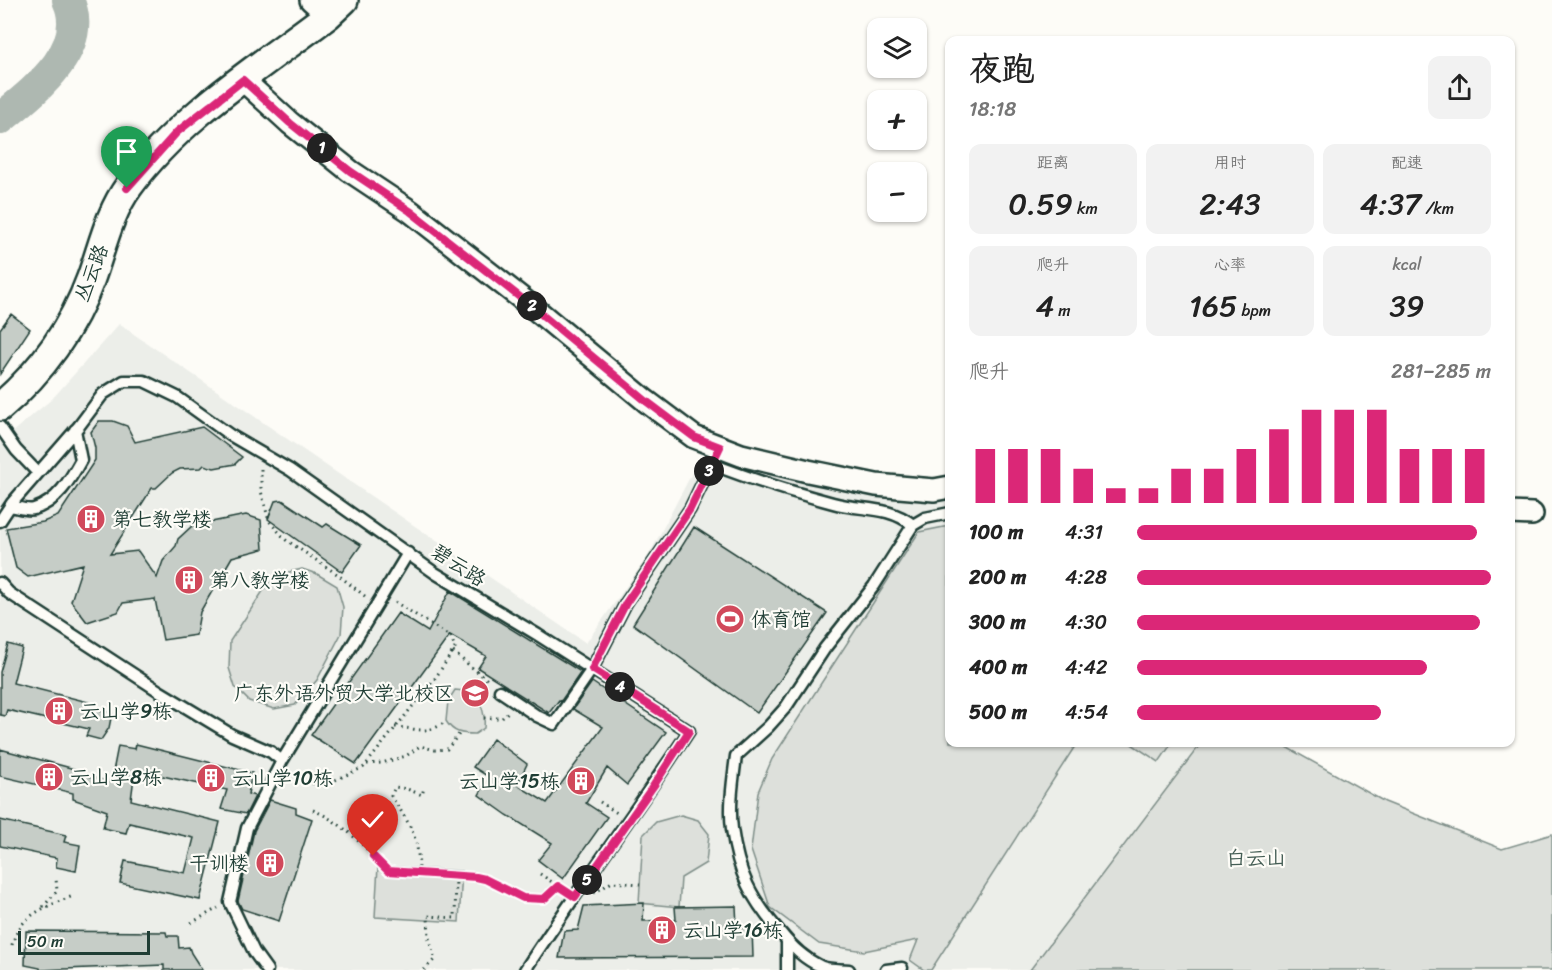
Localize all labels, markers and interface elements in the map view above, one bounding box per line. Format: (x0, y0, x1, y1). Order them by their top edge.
map controls (867, 18, 927, 222)
button: layers (867, 18, 927, 78)
text: 夜跑 (969, 40, 1035, 98)
button: share (1428, 56, 1491, 119)
button: + (867, 90, 927, 150)
text: 18:18 (969, 92, 1016, 127)
pin (101, 126, 152, 188)
pin: 1 (307, 133, 337, 163)
text: 1 (319, 133, 325, 162)
icon: arrive (110, 135, 143, 168)
text: 距离 (1037, 148, 1069, 177)
text: 用时 (1214, 148, 1246, 177)
text: 配速 (1391, 148, 1423, 177)
button: − (867, 162, 927, 222)
text: 0.59 (1008, 177, 1073, 231)
text: 2:43 (1199, 177, 1261, 231)
text: 4:37 (1360, 177, 1421, 231)
text: km (1073, 194, 1098, 223)
text: /km (1421, 194, 1454, 223)
street label: 丛云路 (64, 238, 119, 307)
text: 爬升 (1037, 250, 1069, 279)
text: 心率 (1214, 250, 1246, 279)
text: kcal (1392, 250, 1422, 279)
text: 4 (1035, 279, 1054, 333)
text: 165 (1189, 279, 1237, 333)
text: 39 (1390, 279, 1424, 333)
pin: 2 (517, 291, 547, 321)
text: 2 (527, 291, 537, 320)
text: m (1054, 296, 1071, 325)
text: bpm (1237, 296, 1271, 325)
text: 爬升 (969, 354, 1009, 389)
text: 281–285 m (1391, 354, 1491, 389)
pin: 3 (694, 456, 724, 486)
text: 3 (705, 456, 713, 485)
place label: 第七教学楼 (112, 502, 212, 537)
building icon: 第七教学楼 (75, 503, 107, 535)
text: 100 m (969, 515, 1023, 550)
text: 4:31 (1065, 515, 1103, 550)
street label: 碧云路 (424, 534, 494, 597)
text: 200 m (969, 560, 1026, 595)
text: 4:28 (1065, 560, 1107, 595)
place label: 第八教学楼 (210, 563, 310, 598)
building icon: 第八教学楼 (173, 564, 205, 596)
place label: 体育馆 (751, 602, 811, 637)
sports icon: 体育馆 (714, 603, 746, 635)
text: 300 m (969, 605, 1026, 640)
text: 4:30 (1065, 605, 1107, 640)
text: 400 m (969, 650, 1027, 685)
text: 4:42 (1065, 650, 1108, 685)
pin: 4 (605, 672, 635, 702)
text: 4 (615, 672, 625, 701)
place label: 广东外语外贸大学北校区 (234, 676, 454, 711)
school or university icon: 广东外语外贸大学北校区 (459, 677, 491, 709)
place label: 云山学9栋 (80, 694, 172, 729)
building icon: 云山学9栋 (43, 695, 75, 727)
text: 500 m (969, 695, 1027, 730)
text: 4:54 (1065, 695, 1108, 730)
place label: 云山学8栋 (70, 760, 162, 795)
building icon: 云山学8栋 (33, 761, 65, 793)
place label: 云山学10栋 (232, 761, 333, 796)
building icon: 云山学10栋 (195, 762, 227, 794)
place label: 云山学15栋 (459, 764, 560, 799)
building icon: 云山学15栋 (565, 765, 597, 797)
pin (347, 794, 398, 856)
icon: check (356, 803, 389, 836)
park label: 白云山 (1226, 841, 1286, 876)
place label: 干训楼 (189, 846, 249, 881)
building icon: 干训楼 (254, 847, 286, 879)
pin: 5 (572, 865, 602, 895)
text: 5 (582, 865, 592, 894)
place label: 云山学16栋 (683, 913, 783, 948)
building icon: 云山学16栋 (646, 914, 678, 946)
text: 50 m (27, 927, 63, 956)
scale bar (18, 928, 150, 956)

